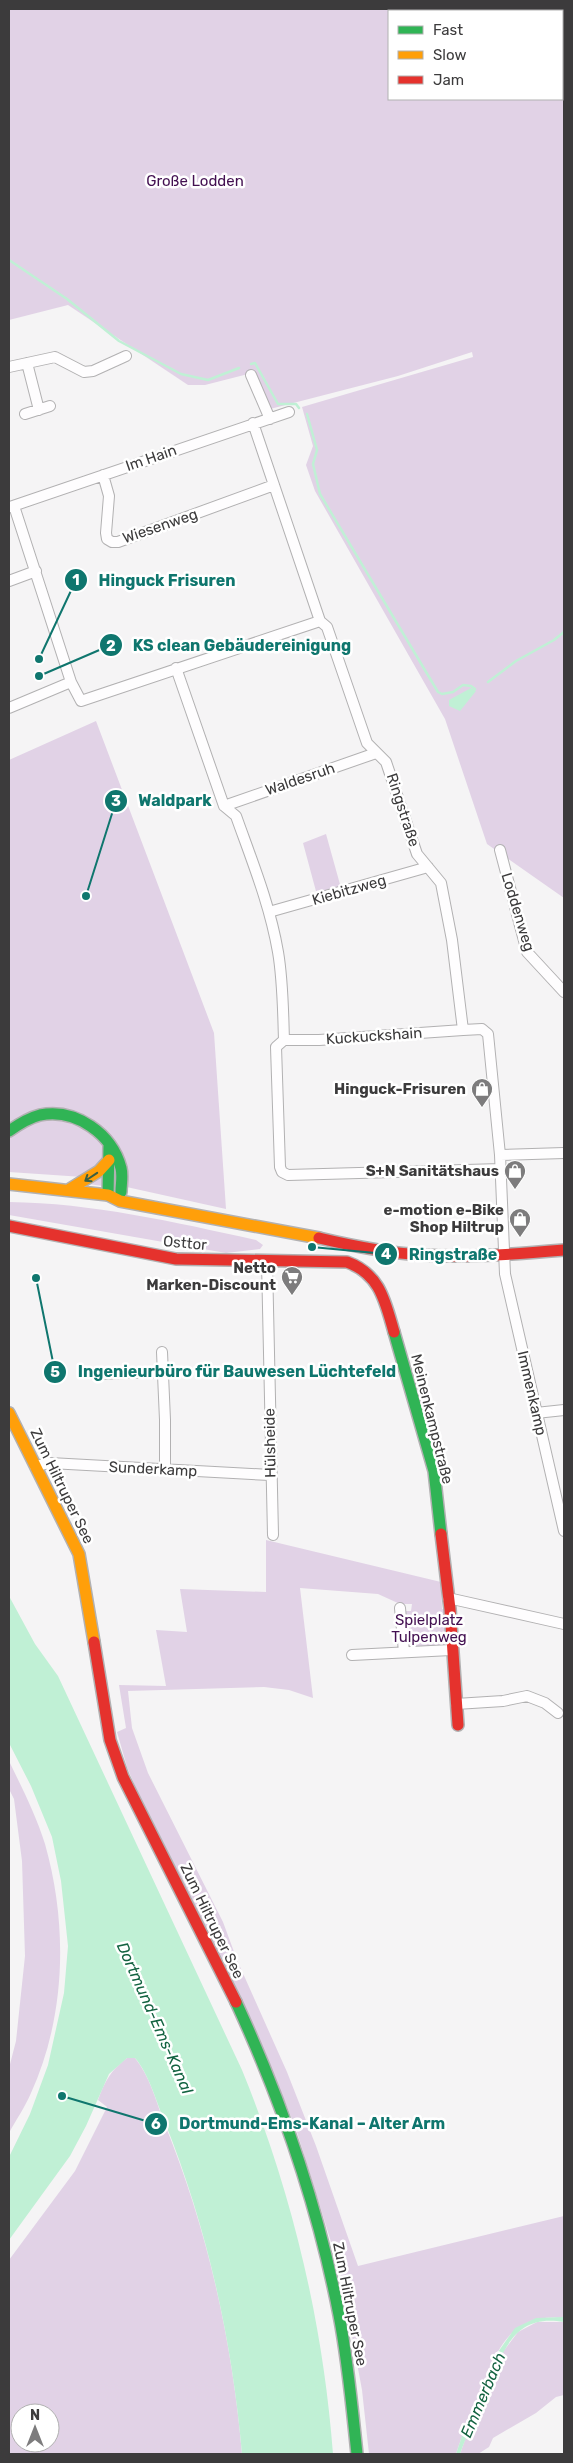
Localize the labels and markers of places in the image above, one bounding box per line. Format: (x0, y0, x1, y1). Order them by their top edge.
callout: Hinguck Frisuren (64, 565, 246, 596)
callout: KS clean Gebäudereinigung (98, 630, 361, 661)
callout: Waldpark (103, 785, 222, 816)
shop icon: Hinguck-Frisuren (470, 1077, 494, 1108)
place label: Hinguck-Frisuren (334, 1080, 466, 1098)
shop icon: S+N Sanitätshaus (503, 1159, 527, 1190)
place label: S+N Sanitätshaus (366, 1162, 499, 1180)
place label: e-motion e-Bike Shop Hiltrup (384, 1201, 504, 1236)
shop icon: e-motion e-Bike Shop Hiltrup (508, 1207, 532, 1238)
callout: Ringstraße (374, 1238, 507, 1269)
place label: Netto Marken-Discount (146, 1259, 276, 1294)
supermarket icon: Netto Marken-Discount (280, 1265, 304, 1296)
callout: Ingenieurbüro für Bauwesen Lüchtefeld (42, 1356, 406, 1387)
callout: Dortmund-Ems-Kanal – Alter Arm (144, 2108, 456, 2139)

